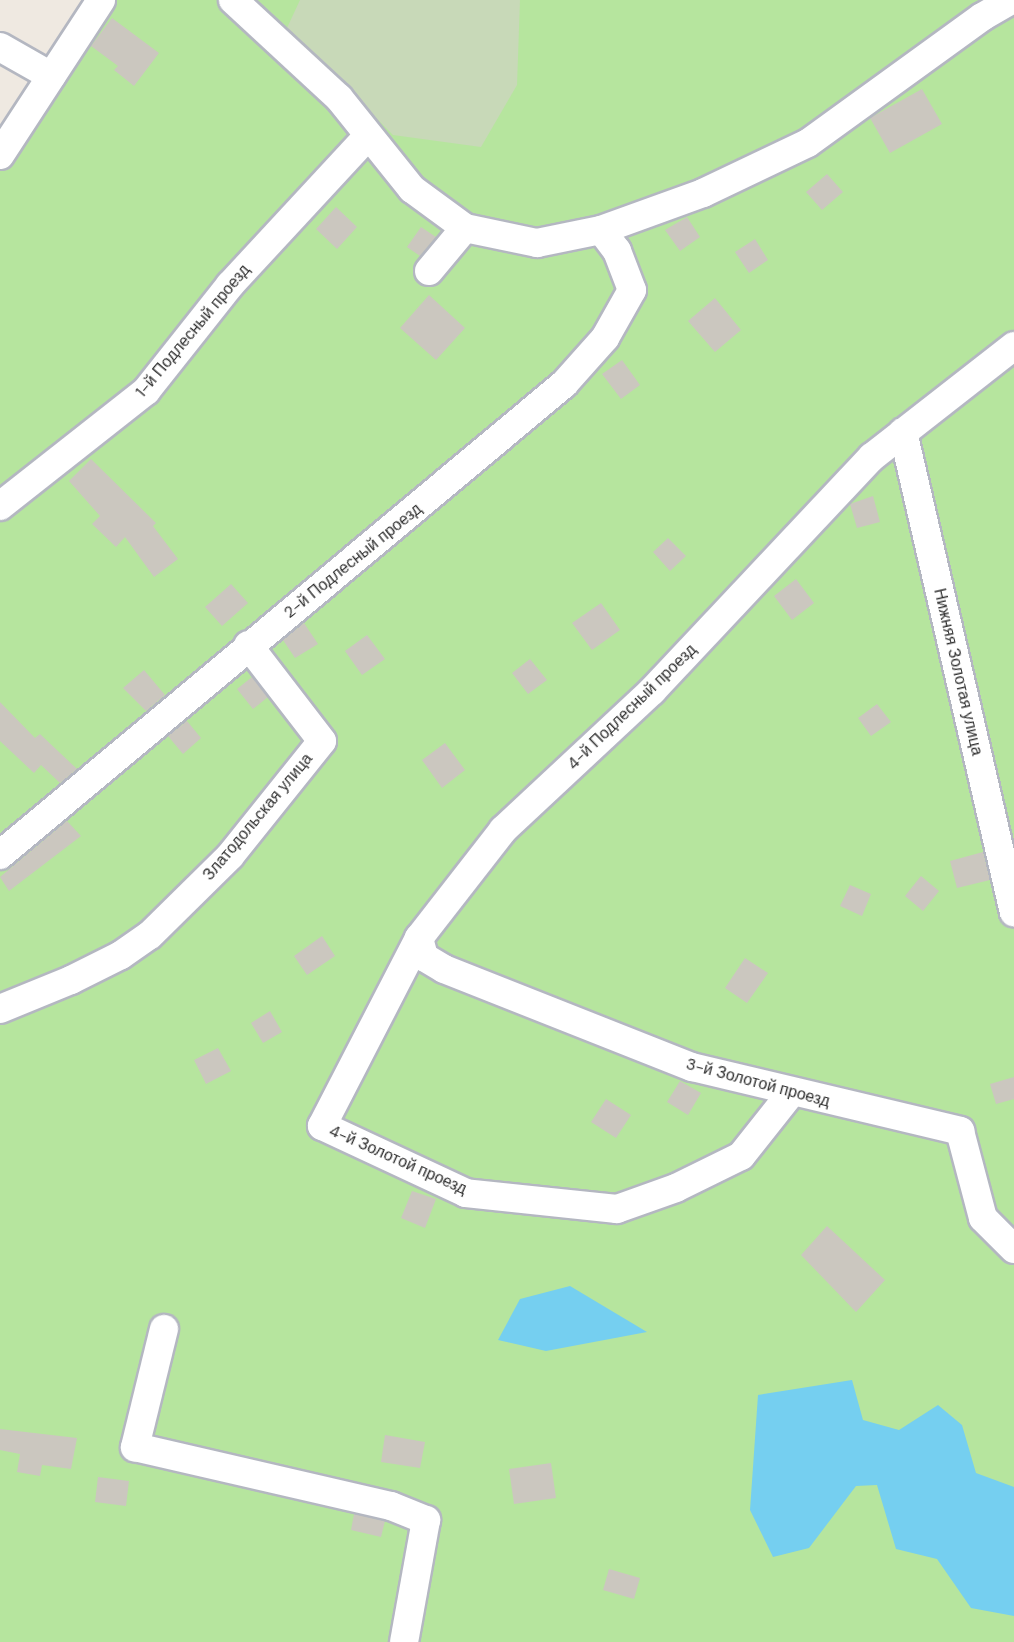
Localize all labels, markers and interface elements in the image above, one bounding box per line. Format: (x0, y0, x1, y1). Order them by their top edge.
street label: 1-й Подлесный проезд (132, 261, 254, 401)
street label: 2-й Подлесный проезд (280, 500, 426, 622)
street label: Нижняя Золотая улица (929, 587, 987, 757)
street label: 4-й Подлесный проезд (563, 640, 701, 774)
street label: Златодольская улица (199, 750, 317, 884)
street label: 3-й Золотой проезд (684, 1055, 832, 1111)
street label: 4-й Золотой проезд (326, 1121, 470, 1199)

